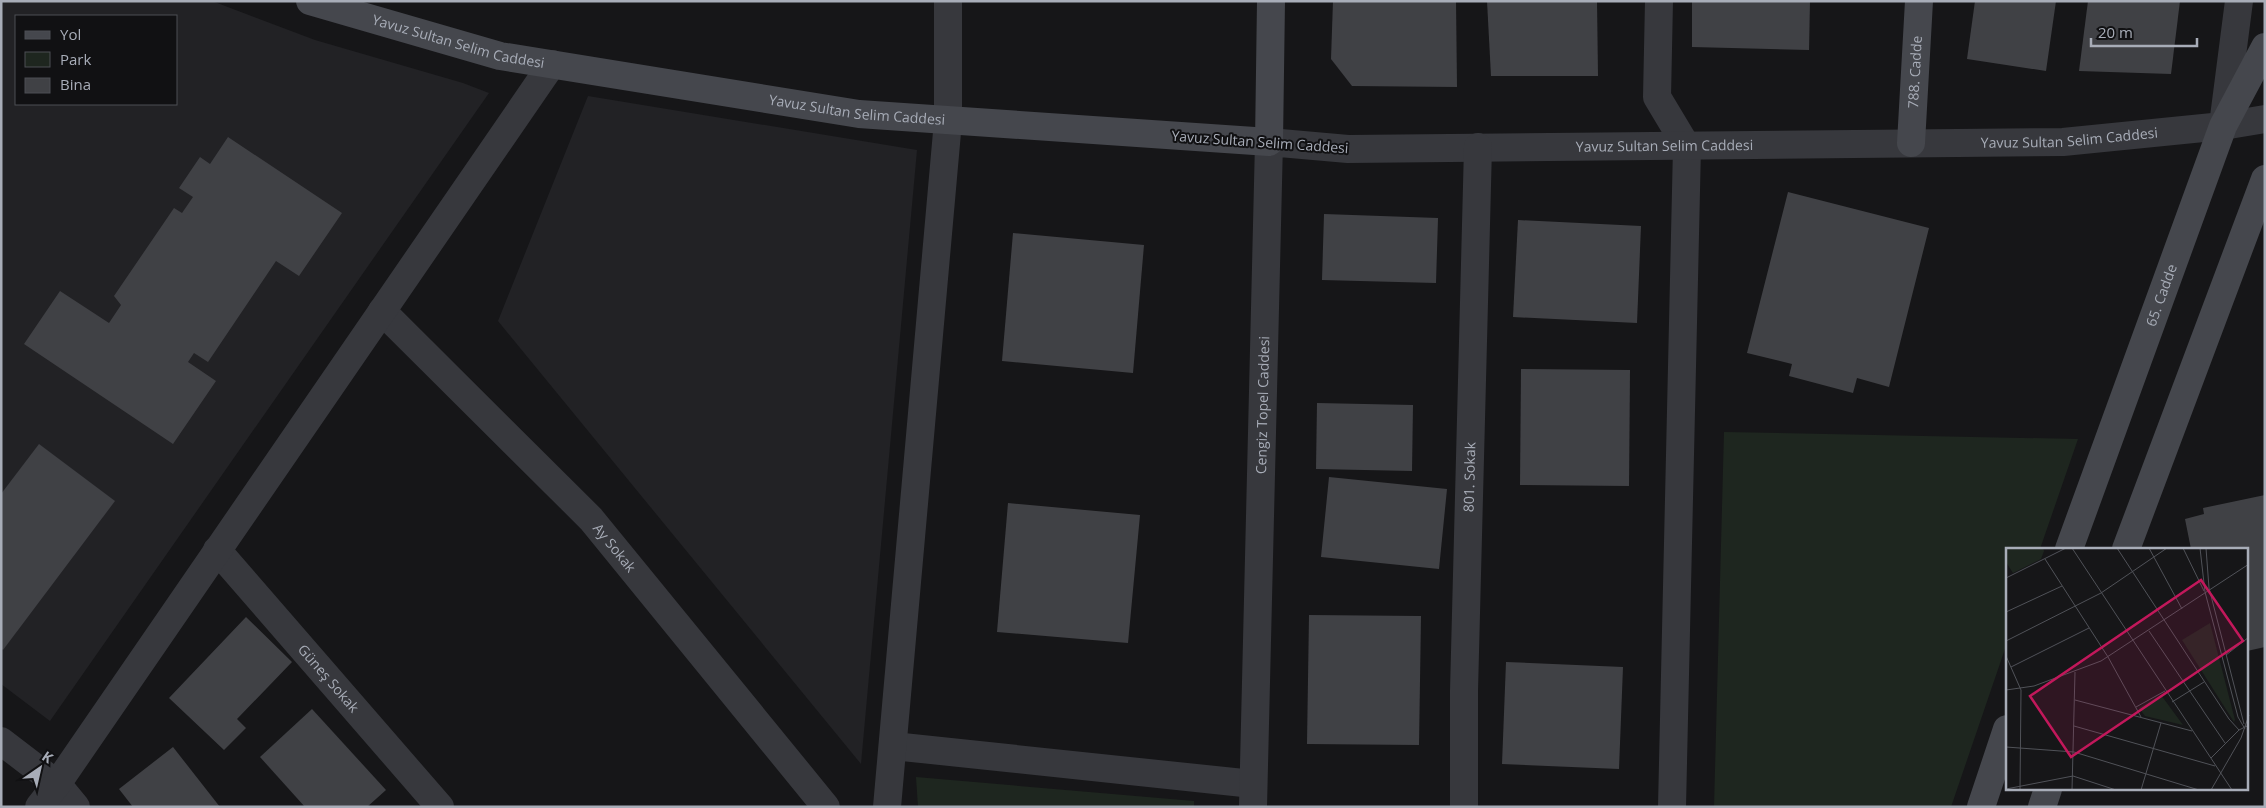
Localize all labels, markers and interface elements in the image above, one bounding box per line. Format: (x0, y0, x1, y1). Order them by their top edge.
street label: Yavuz Sultan Selim Caddesi (370, 10, 546, 72)
legend (15, 15, 178, 105)
scale bar (2091, 15, 2197, 47)
text: 20 m (2098, 22, 2133, 42)
text: Yol (60, 24, 81, 44)
street label: 788. Cadde (1903, 35, 1926, 109)
text: Park (60, 49, 91, 69)
text: Bina (60, 74, 91, 94)
street label: Yavuz Sultan Selim Caddesi (768, 90, 946, 129)
street label: Yavuz Sultan Selim Caddesi (1981, 123, 2159, 152)
street label: Yavuz Sultan Selim Caddesi (1171, 126, 1349, 157)
street label: Yavuz Sultan Selim Caddesi (1576, 135, 1753, 156)
street label: 65. Cadde (2141, 261, 2181, 329)
street label: Cengiz Topel Caddesi (1251, 336, 1273, 474)
street label: 801. Sokak (1459, 441, 1479, 512)
street label: Ay Sokak (589, 519, 641, 576)
inset map (2006, 548, 2248, 790)
street label: Güneş Sokak (294, 640, 364, 717)
north arrow (15, 743, 65, 793)
text: K (38, 746, 57, 768)

